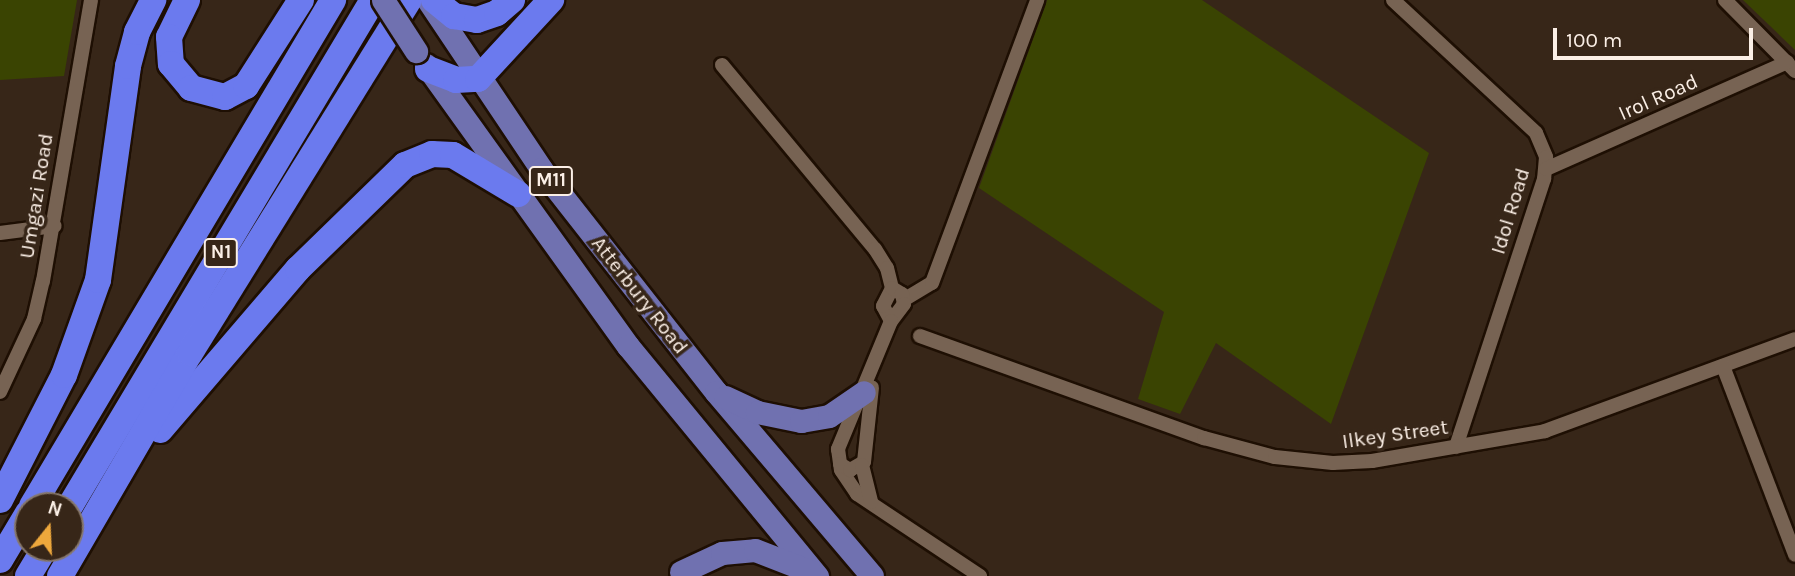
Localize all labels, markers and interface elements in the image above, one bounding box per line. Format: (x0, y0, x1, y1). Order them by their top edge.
scale bar (1557, 14, 1756, 58)
text: 100 m (1566, 28, 1623, 52)
street label: Irol Road (1614, 68, 1702, 126)
street label: Umgazi Road (14, 132, 58, 260)
street label: Idol Road (1485, 165, 1535, 257)
road number: M11 (528, 166, 574, 196)
street label: Atterbury Road (586, 231, 694, 359)
road number: N1 (204, 238, 238, 268)
street label: Ilkey Street (1340, 414, 1450, 454)
north arrow (14, 492, 84, 562)
text: N (45, 496, 65, 521)

